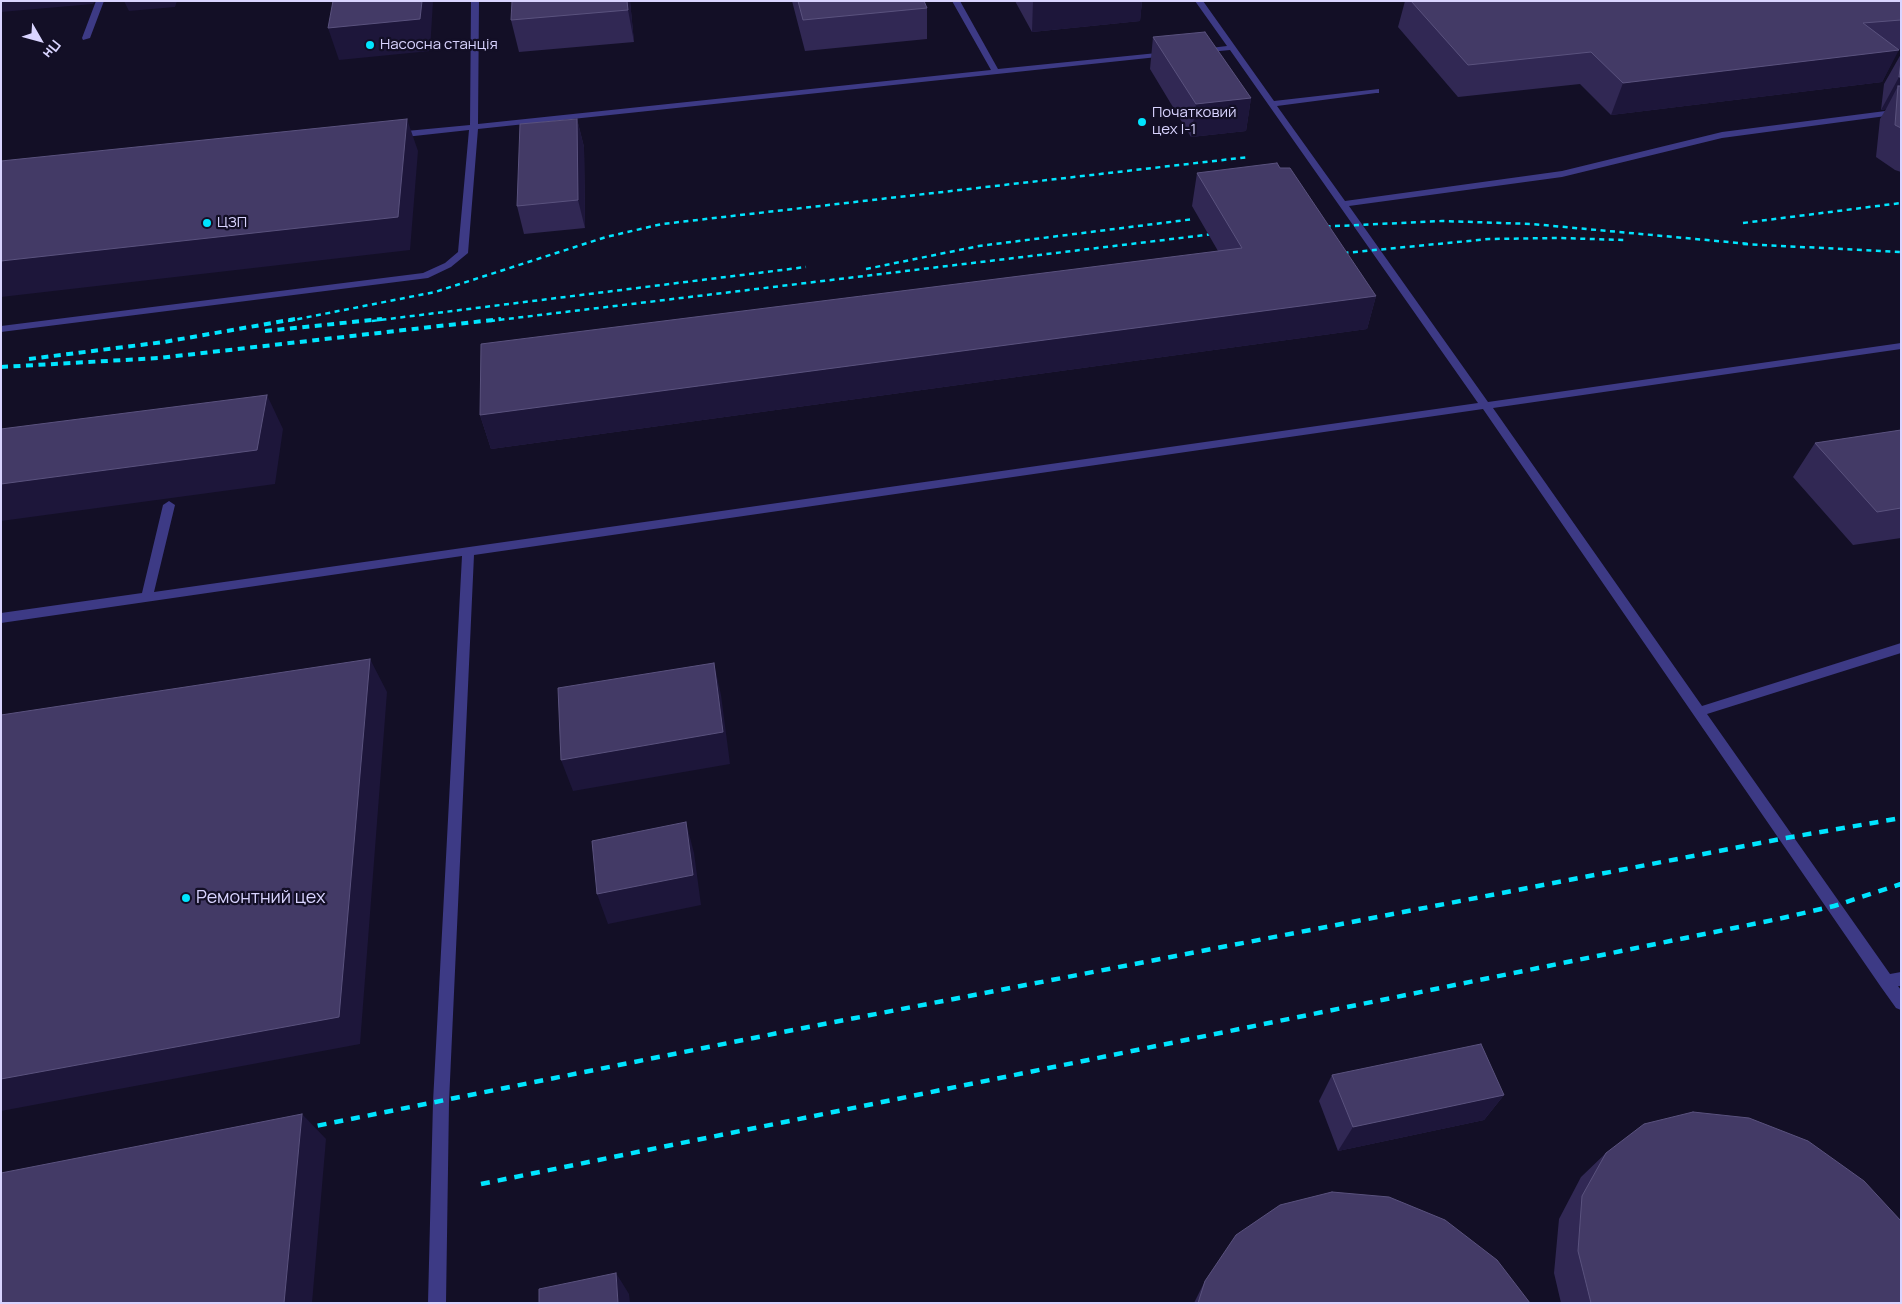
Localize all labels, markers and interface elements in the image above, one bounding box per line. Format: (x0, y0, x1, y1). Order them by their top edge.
north arrow (15, 15, 65, 65)
text: Пн (39, 36, 66, 63)
place label: Насосна станція (380, 36, 498, 54)
marker: Насосна станція (364, 39, 376, 51)
place label: Початковий цех І-1 (1152, 104, 1237, 139)
marker: Початковий цех І-1 (1136, 116, 1148, 128)
place label: ЦЗП (217, 214, 247, 232)
marker: ЦЗП (201, 217, 213, 229)
place label: Ремонтний цех (196, 887, 325, 909)
marker: Ремонтний цех (180, 892, 192, 904)

